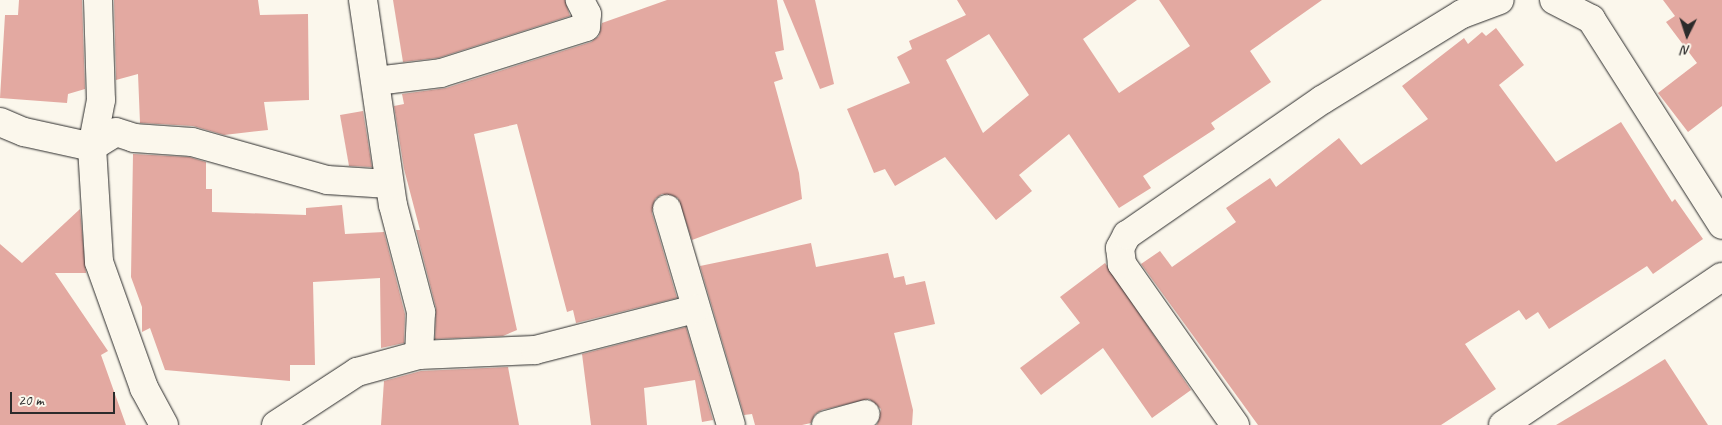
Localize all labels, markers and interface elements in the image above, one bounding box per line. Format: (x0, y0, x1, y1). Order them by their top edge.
north arrow (1662, 10, 1712, 60)
text: N (1681, 42, 1691, 59)
scale bar (12, 382, 118, 414)
text: 20 m (18, 391, 44, 410)

